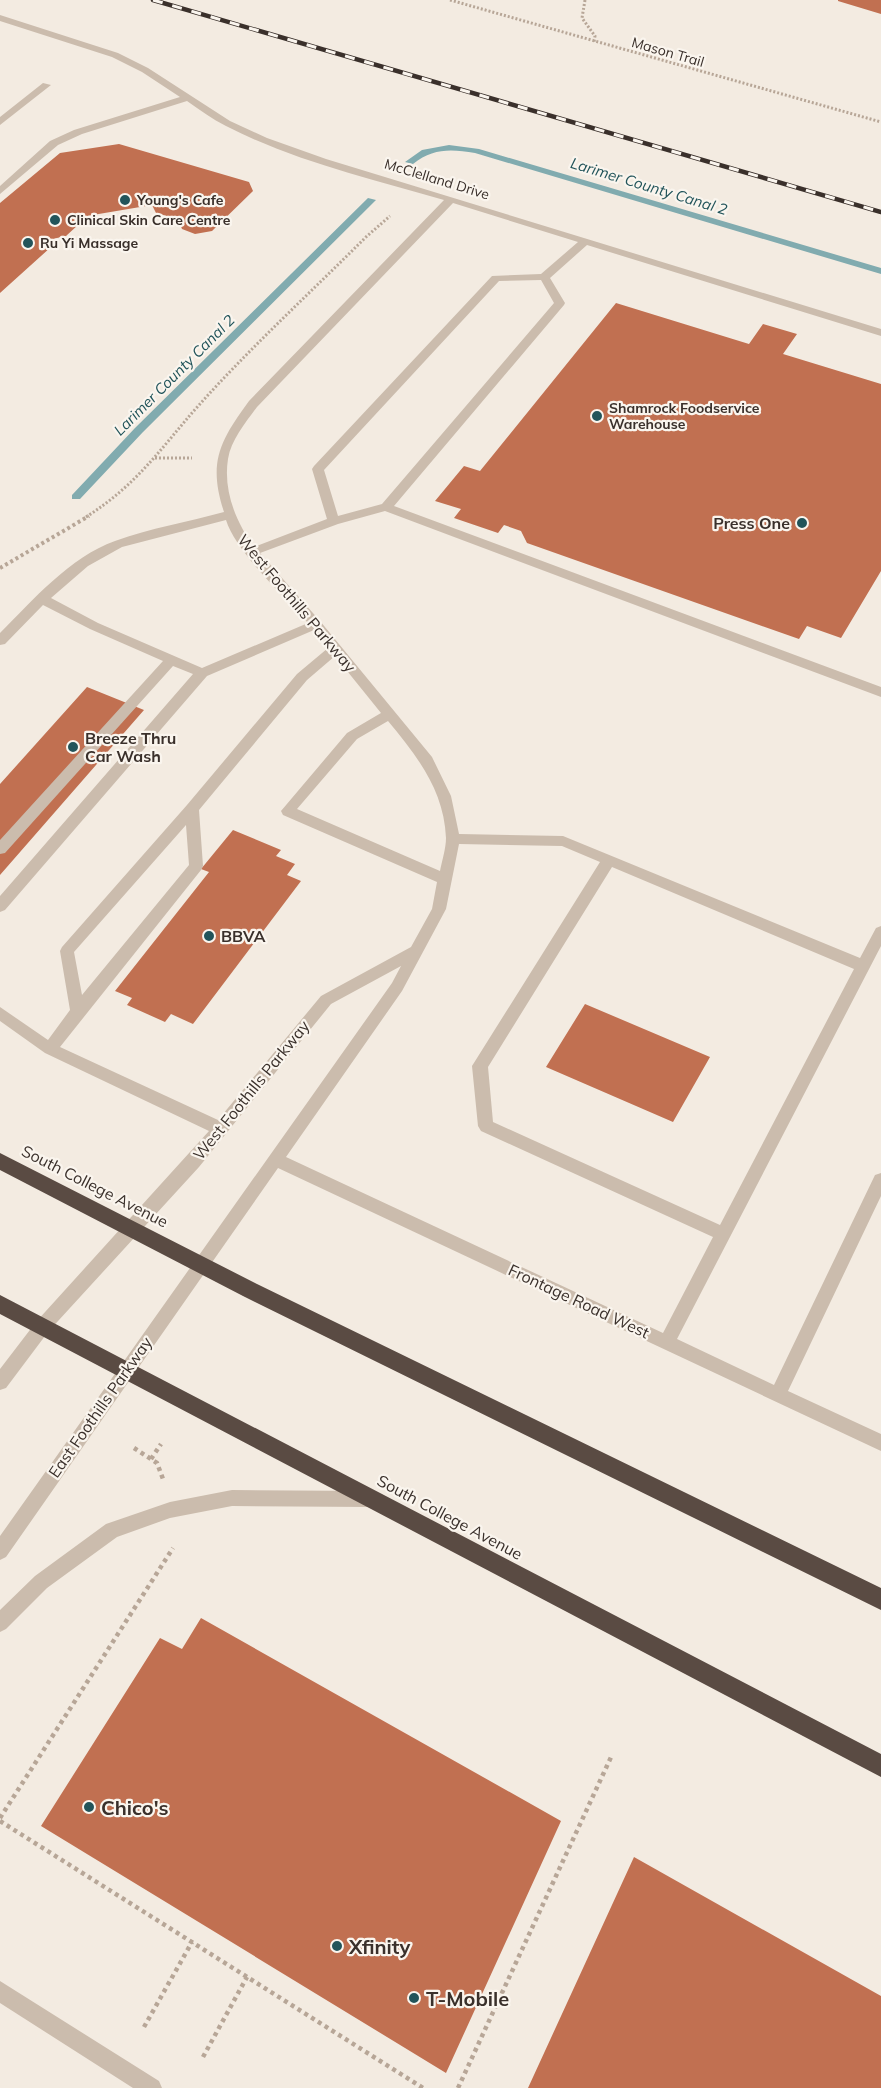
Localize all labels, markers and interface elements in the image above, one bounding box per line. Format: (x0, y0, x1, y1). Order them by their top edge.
street label: Mason Trail (630, 33, 706, 71)
water label: Larimer County Canal 2 (568, 153, 730, 219)
street label: McClelland Drive (382, 155, 492, 203)
place label: Young's Cafe (136, 191, 224, 209)
marker: Young's Cafe (118, 193, 132, 207)
place label: Clinical Skin Care Centre (67, 211, 231, 229)
marker: Clinical Skin Care Centre (48, 213, 62, 227)
place label: Ru Yi Massage (40, 234, 139, 252)
marker: Ru Yi Massage (21, 236, 35, 250)
water label: Larimer County Canal 2 (110, 311, 238, 439)
place label: Shamrock Foodservice Warehouse (609, 399, 760, 433)
marker: Shamrock Foodservice Warehouse (590, 409, 604, 423)
place label: Press One (713, 513, 790, 533)
marker: Press One (795, 516, 809, 530)
street label: West Foothills Parkway (233, 530, 361, 676)
place label: Breeze Thru Car Wash (85, 728, 176, 766)
marker: Breeze Thru Car Wash (66, 740, 80, 754)
place label: BBVA (221, 926, 266, 946)
marker: BBVA (202, 929, 216, 943)
street label: West Foothills Parkway (189, 1016, 314, 1164)
street label: South College Avenue (18, 1140, 172, 1232)
street label: Frontage Road West (505, 1260, 653, 1343)
street label: East Foothills Parkway (44, 1332, 156, 1481)
street label: South College Avenue (374, 1470, 526, 1564)
place label: Chico's (101, 1795, 169, 1820)
marker: Chico's (82, 1800, 96, 1814)
place label: Xfinity (348, 1934, 411, 1959)
marker: Xfinity (330, 1939, 344, 1953)
place label: T-Mobile (426, 1986, 509, 2011)
marker: T-Mobile (407, 1991, 421, 2005)

